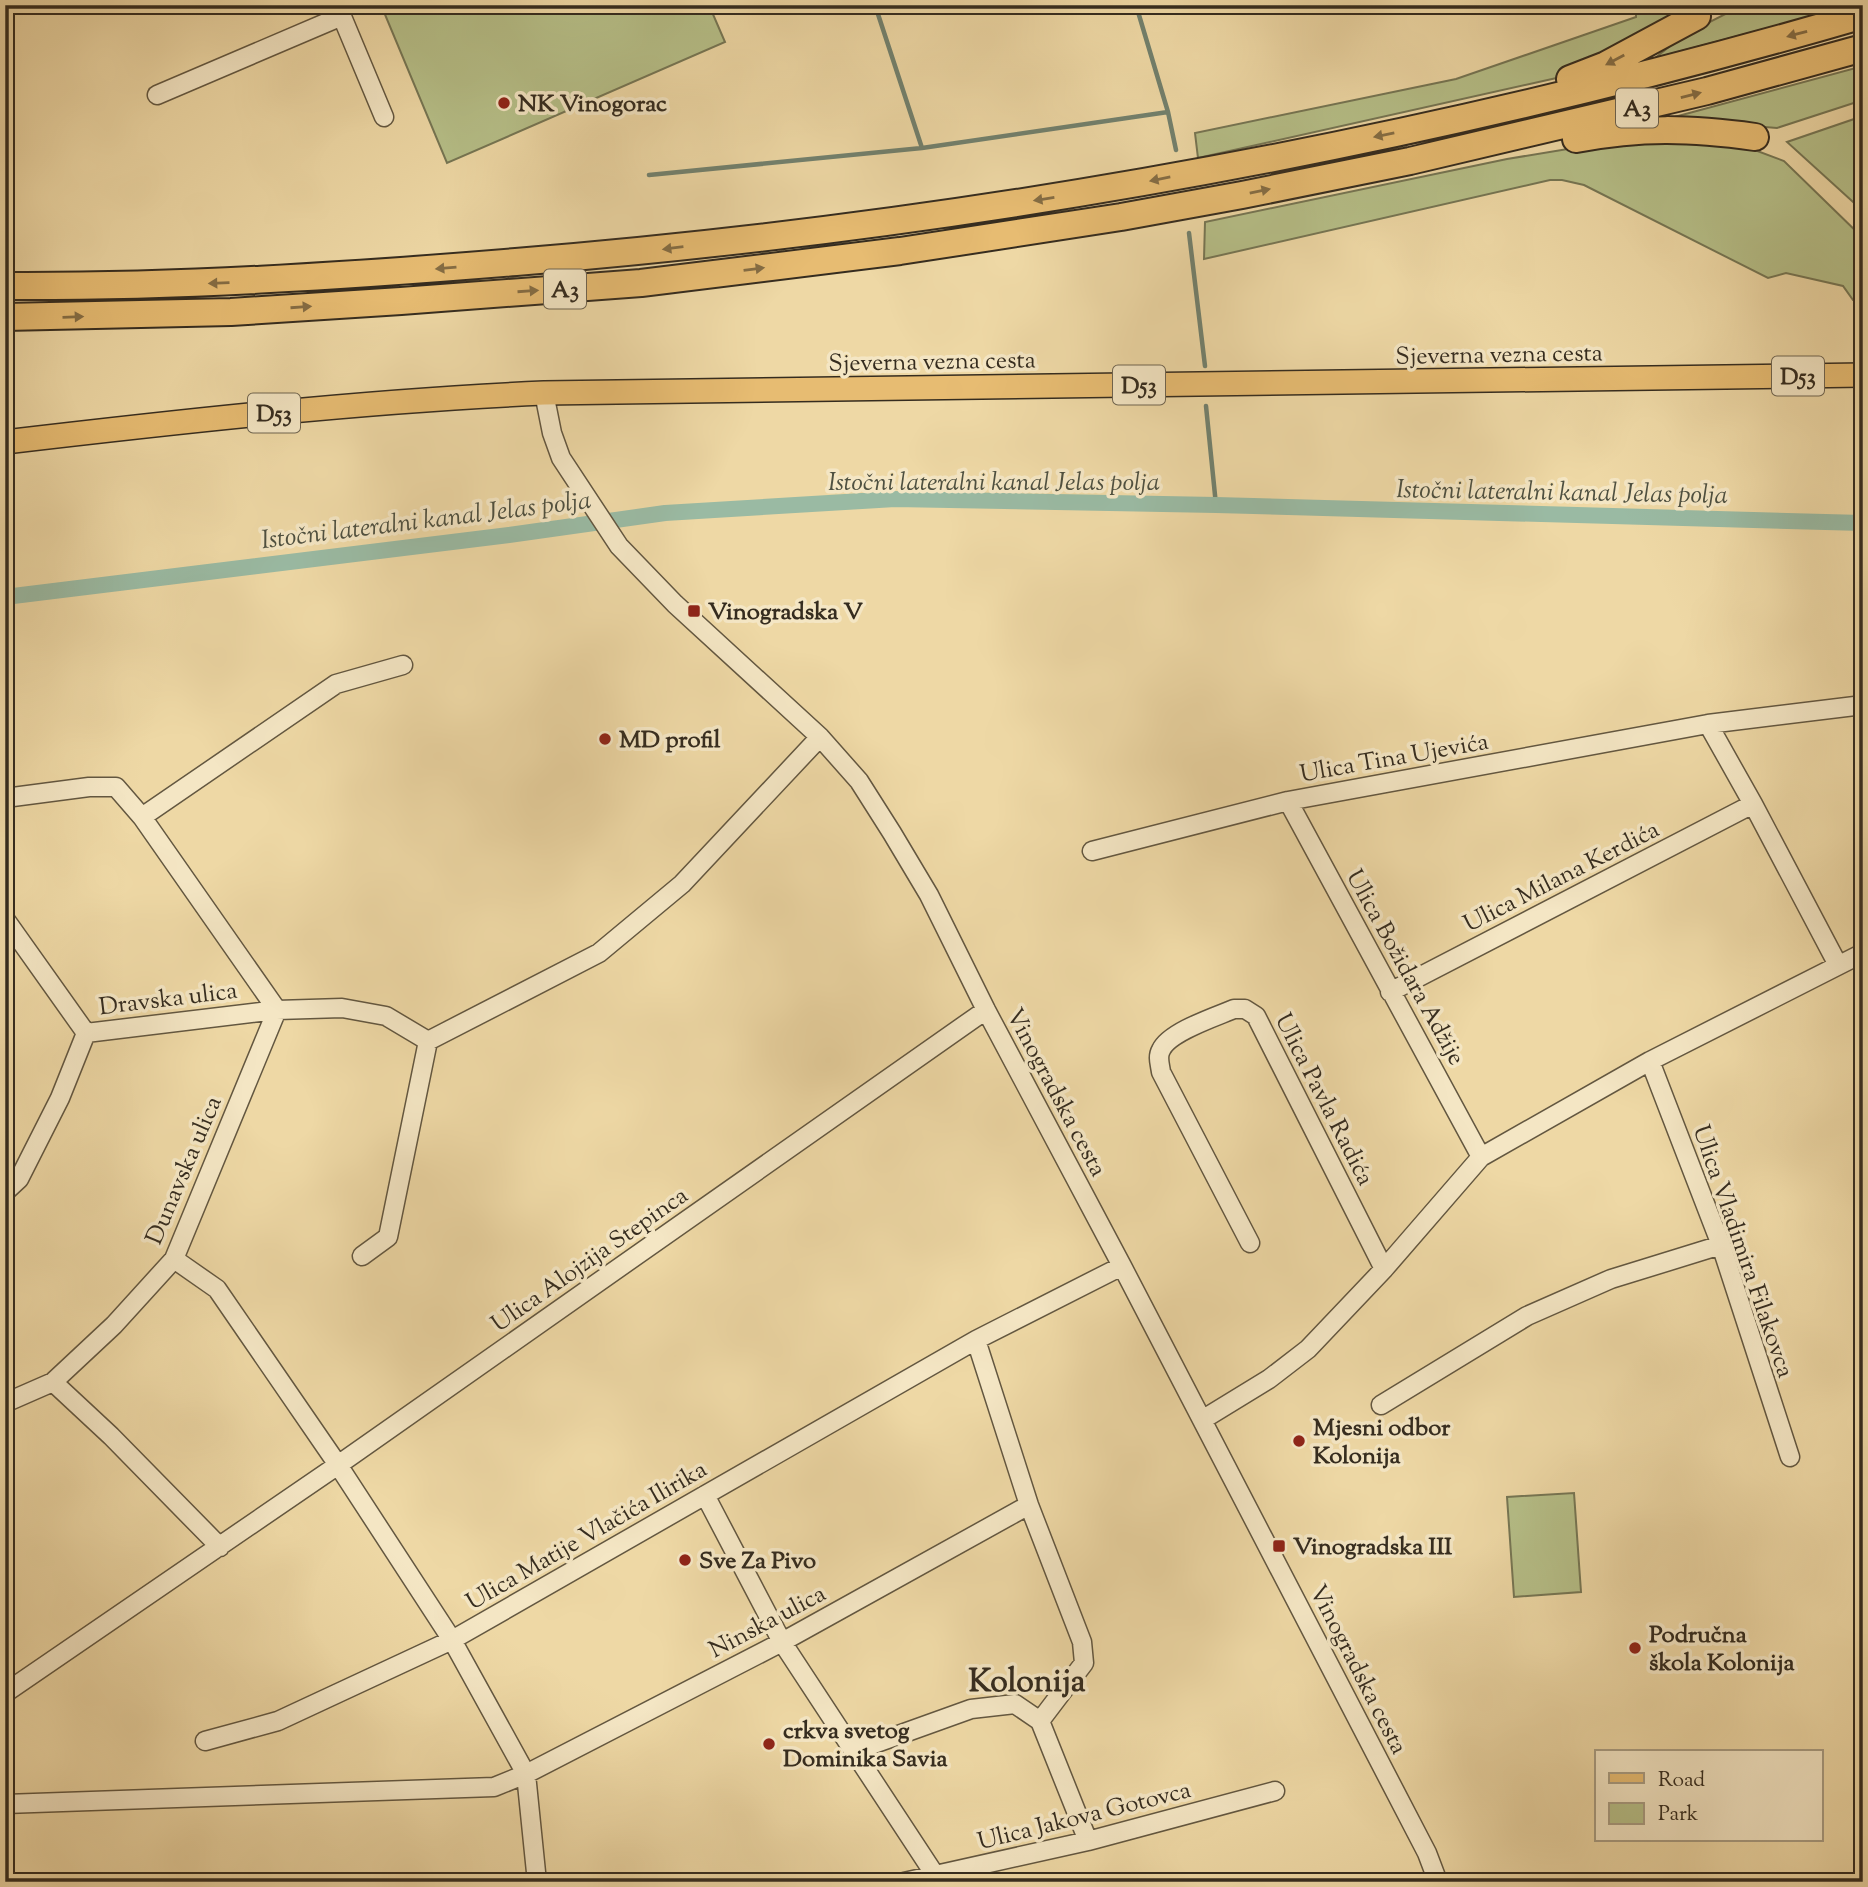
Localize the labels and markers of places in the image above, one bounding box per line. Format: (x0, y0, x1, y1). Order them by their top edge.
place label: NK Vinogorac (518, 88, 667, 122)
marker: NK Vinogorac (496, 95, 512, 111)
place label: Vinogradska V (708, 596, 864, 630)
marker: Vinogradska V (686, 603, 702, 619)
place label: MD profil (619, 724, 721, 758)
marker: MD profil (597, 731, 613, 747)
place label: Mjesni odbor Kolonija (1313, 1412, 1451, 1474)
marker: Mjesni odbor Kolonija (1291, 1433, 1307, 1449)
place label: Vinogradska III (1293, 1531, 1452, 1565)
marker: Vinogradska III (1271, 1538, 1287, 1554)
place label: Sve Za Pivo (699, 1545, 816, 1579)
marker: Sve Za Pivo (677, 1552, 693, 1568)
place label: Područna škola Kolonija (1649, 1619, 1795, 1681)
marker: Područna škola Kolonija (1627, 1640, 1643, 1656)
place label: crkva svetog Dominika Savia (783, 1715, 948, 1777)
marker: crkva svetog Dominika Savia (761, 1736, 777, 1752)

